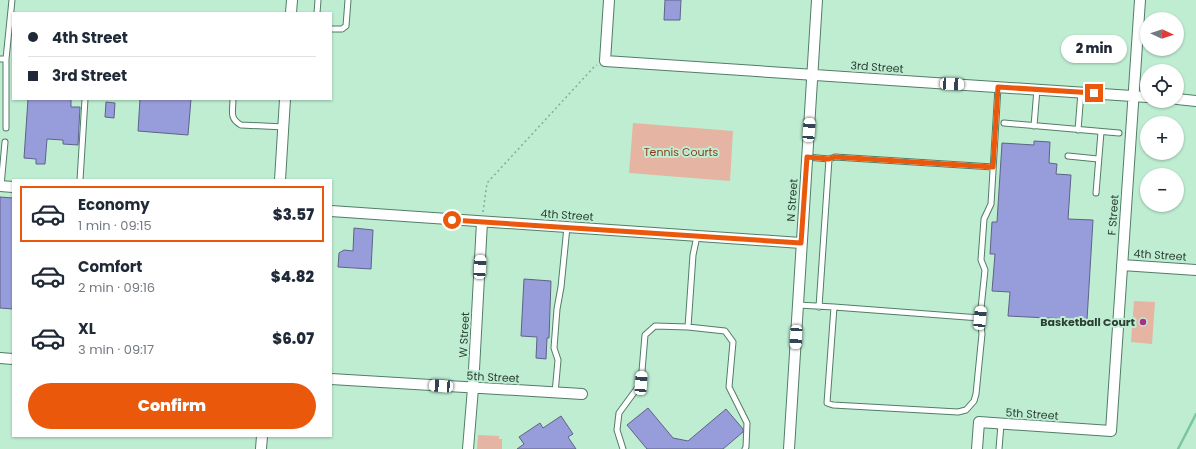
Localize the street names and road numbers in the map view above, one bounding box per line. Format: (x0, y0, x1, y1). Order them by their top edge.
street label: 3rd Street (850, 57, 904, 77)
street label: N Street (783, 178, 801, 222)
street label: F Street (1104, 194, 1122, 236)
street label: 4th Street (540, 205, 594, 225)
street label: 4th Street (1133, 245, 1187, 265)
street label: W Street (455, 312, 473, 358)
street label: 5th Street (466, 368, 520, 386)
street label: 5th Street (1005, 404, 1059, 424)

